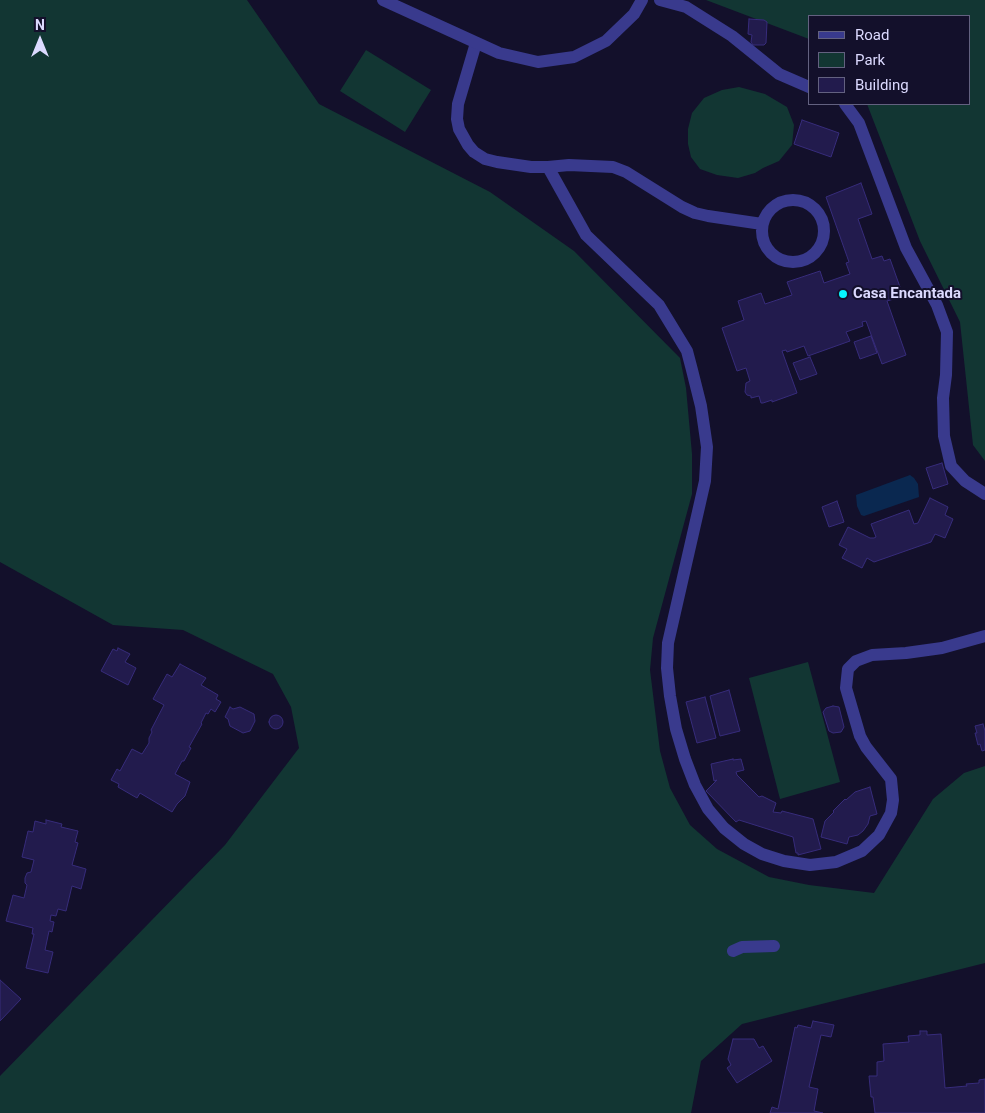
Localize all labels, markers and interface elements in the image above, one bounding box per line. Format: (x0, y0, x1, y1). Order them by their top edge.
north arrow (15, 15, 65, 65)
legend (808, 15, 970, 105)
text: N (35, 17, 45, 33)
text: Road (855, 26, 889, 44)
text: Park (855, 51, 885, 69)
text: Building (855, 76, 909, 94)
place label: Casa Encantada (853, 285, 961, 303)
marker: Casa Encantada (837, 288, 849, 300)

